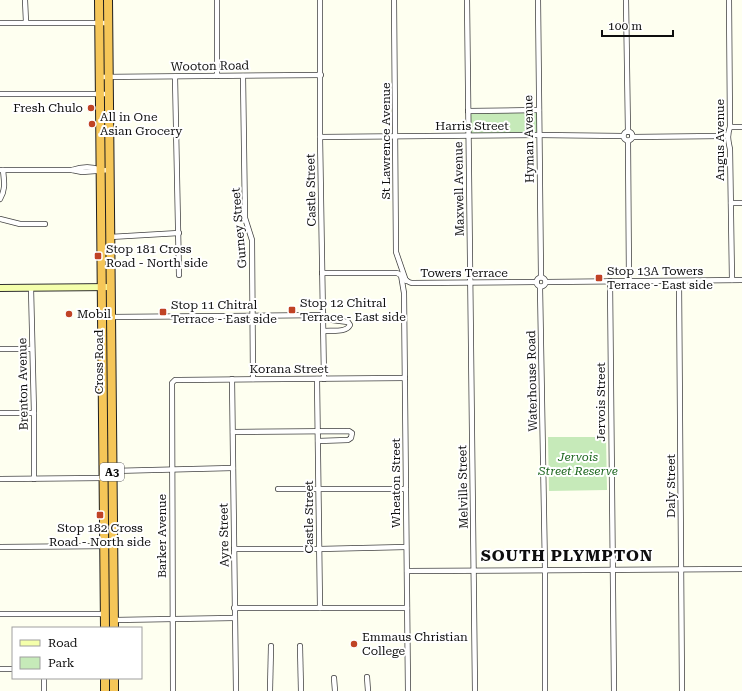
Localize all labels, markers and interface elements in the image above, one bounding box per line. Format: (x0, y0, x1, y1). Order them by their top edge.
scale bar (602, 12, 673, 38)
text: 100 m (608, 19, 642, 33)
street label: Wooton Road (171, 58, 250, 74)
street label: St Lawrence Avenue (379, 82, 393, 200)
street label: Hyman Avenue (521, 94, 537, 183)
street label: Angus Avenue (713, 99, 727, 181)
place label: Fresh Chulo (13, 101, 83, 115)
marker: Fresh Chulo (86, 103, 96, 113)
place label: All in One Asian Grocery (100, 110, 183, 138)
marker: All in One Asian Grocery (87, 119, 97, 129)
street label: Harris Street (435, 119, 509, 133)
street label: Maxwell Avenue (451, 141, 467, 237)
street label: Castle Street (303, 153, 319, 227)
street label: Gurney Street (228, 187, 249, 269)
place label: Stop 181 Cross Road - North side (106, 242, 208, 270)
marker: Stop 181 Cross Road - North side (93, 251, 103, 261)
place label: Stop 13A Towers Terrace - East side (607, 264, 713, 292)
street label: Towers Terrace (420, 266, 508, 280)
marker: Stop 13A Towers Terrace - East side (594, 273, 604, 283)
place label: Stop 12 Chitral Terrace - East side (300, 296, 406, 324)
place label: Stop 11 Chitral Terrace - East side (171, 298, 277, 326)
marker: Stop 12 Chitral Terrace - East side (287, 305, 297, 315)
place label: Mobil (77, 307, 111, 321)
marker: Stop 11 Chitral Terrace - East side (158, 307, 168, 317)
marker: Mobil (64, 309, 74, 319)
street label: Cross Road (92, 329, 106, 394)
street label: Waterhouse Road (524, 330, 540, 432)
street label: Brenton Avenue (15, 337, 31, 430)
street label: Korana Street (250, 362, 329, 376)
street label: Jervois Street (594, 362, 608, 442)
street label: Wheaton Street (389, 438, 403, 528)
street label: Melville Street (455, 445, 471, 529)
park label: Jervois Street Reserve (537, 450, 618, 478)
street label: Daly Street (664, 453, 678, 518)
road number: A3 (100, 463, 124, 481)
street label: Castle Street (302, 480, 316, 554)
street label: Barker Avenue (155, 493, 169, 578)
street label: Ayre Street (216, 502, 232, 567)
marker: Stop 182 Cross Road - North side (95, 510, 105, 520)
place label: Stop 182 Cross Road - North side (49, 521, 151, 549)
district label: SOUTH PLYMPTON (481, 546, 653, 565)
legend (12, 627, 142, 679)
place label: Emmaus Christian College (362, 630, 468, 658)
text: Road (48, 636, 78, 650)
marker: Emmaus Christian College (349, 639, 359, 649)
text: Park (48, 656, 75, 670)

